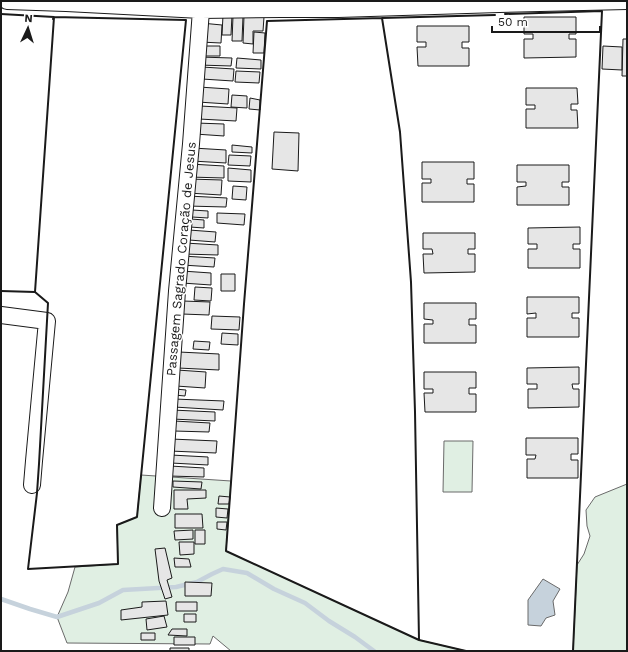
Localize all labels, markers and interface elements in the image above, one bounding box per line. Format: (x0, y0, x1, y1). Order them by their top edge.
north arrow (8, 8, 48, 48)
scale bar (492, 8, 600, 34)
text: N (24, 12, 33, 25)
text: 50 m (498, 15, 528, 29)
street label: Passagem Sagrado Coração de Jesus (163, 141, 199, 377)

